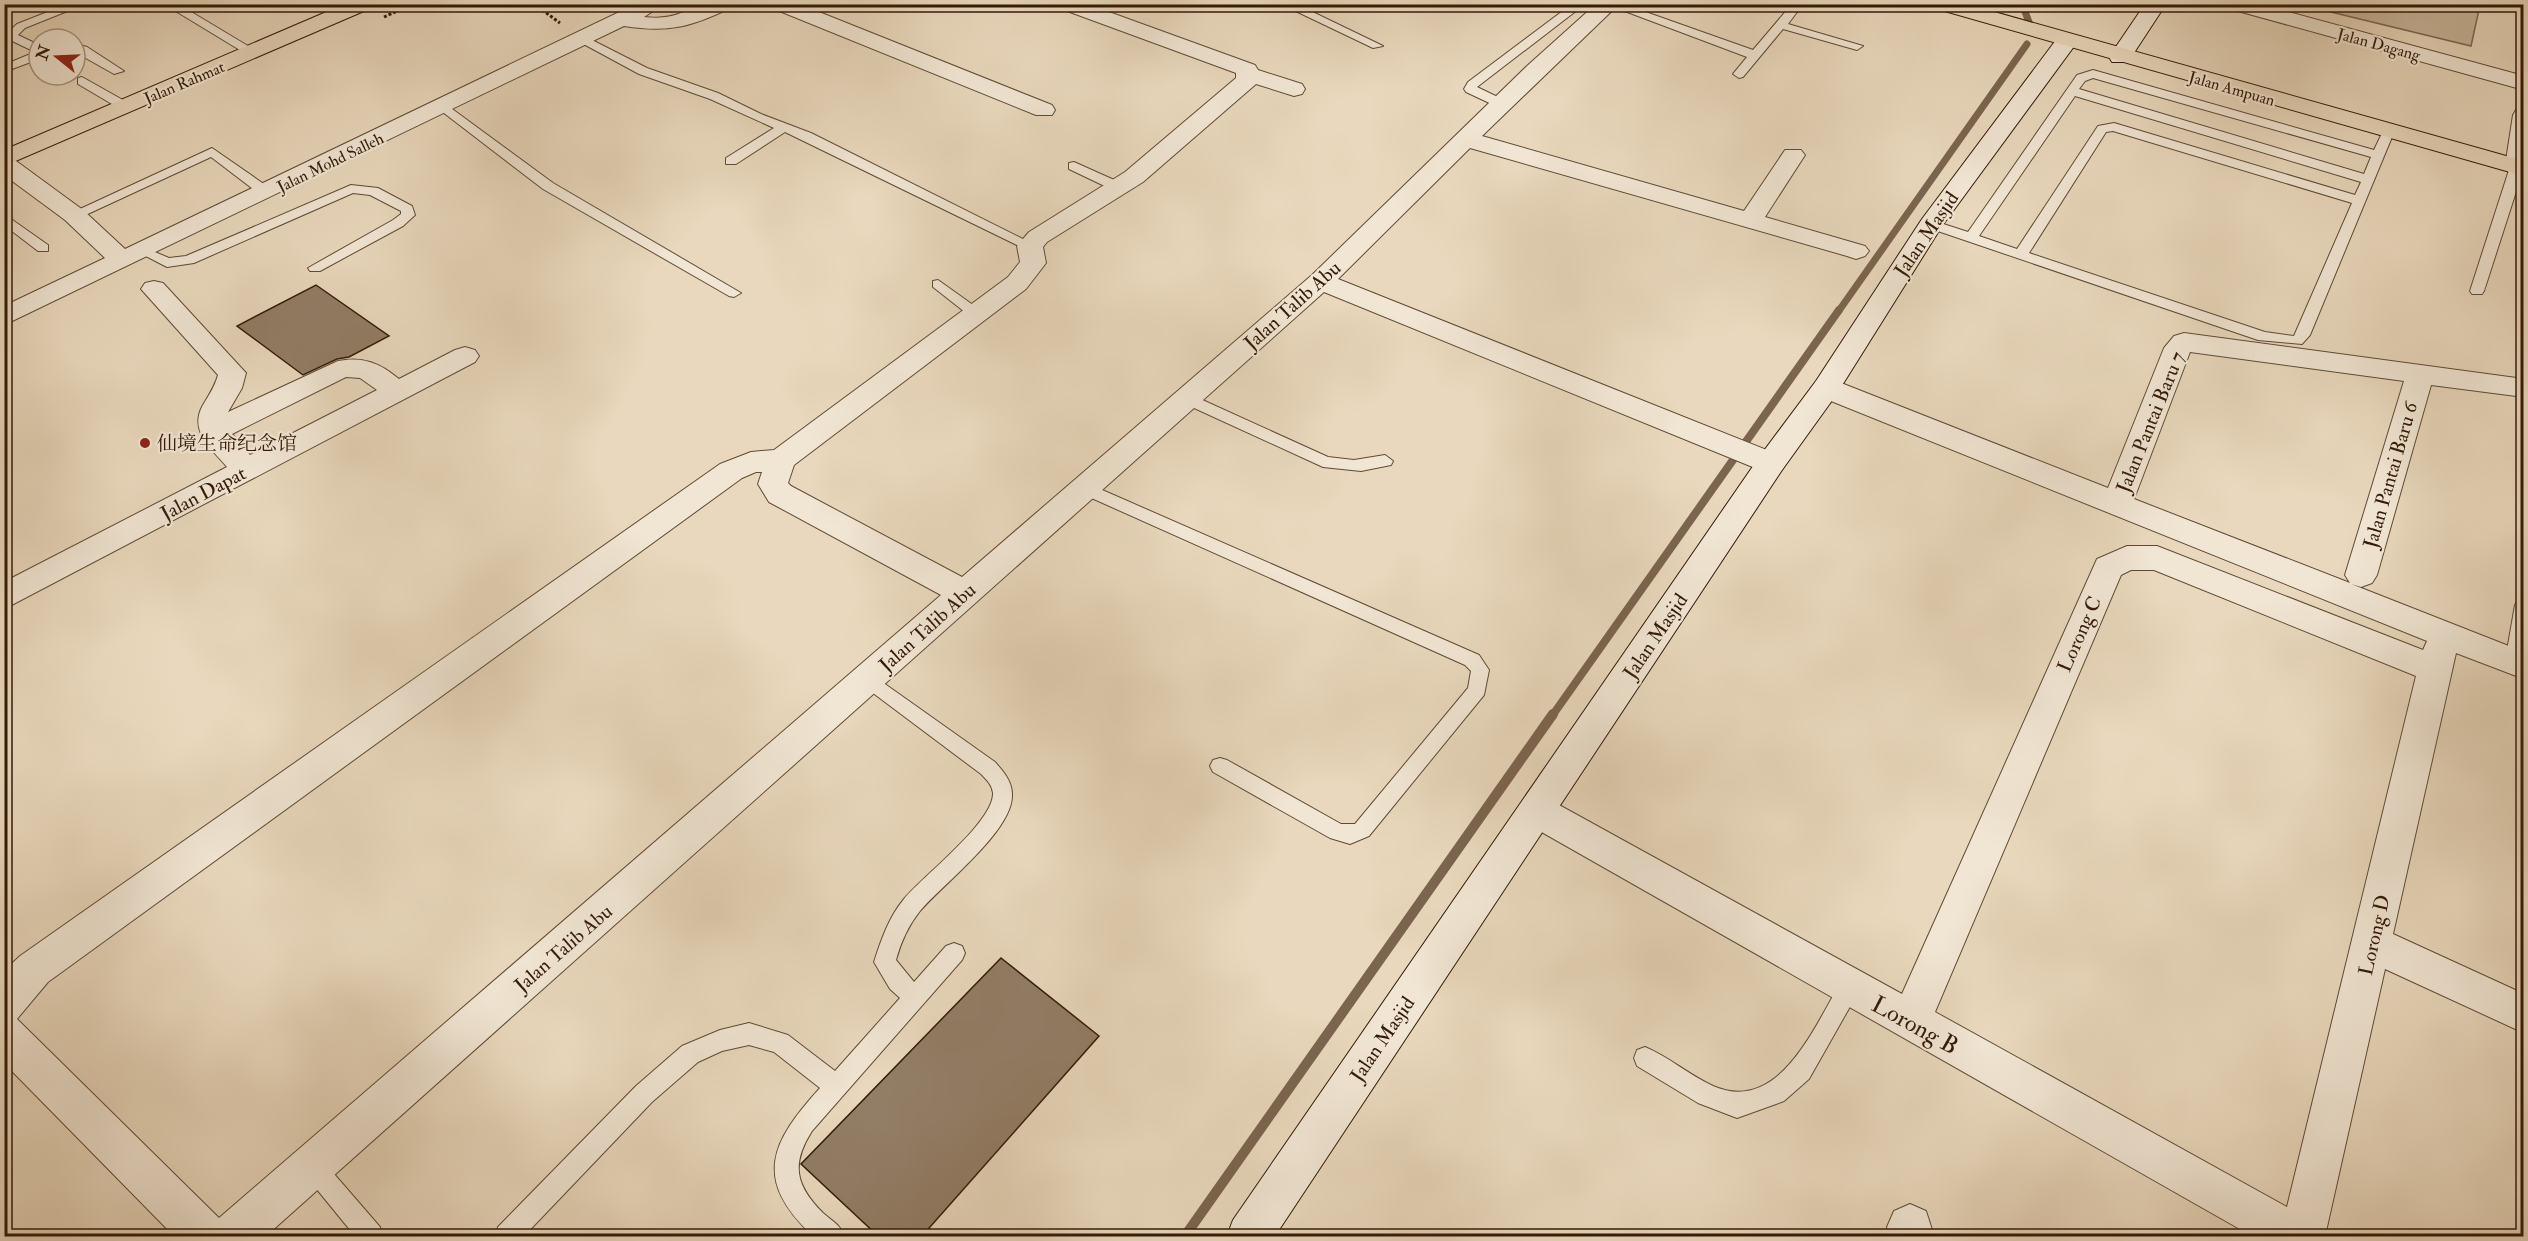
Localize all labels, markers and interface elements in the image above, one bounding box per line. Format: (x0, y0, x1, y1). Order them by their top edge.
street label: Jalan Dagang (2334, 24, 2424, 67)
north arrow (27, 27, 87, 87)
text: N (32, 42, 56, 64)
street label: Jalan Rahmat (140, 57, 228, 110)
street label: Jalan Ampuan (2185, 67, 2277, 112)
street label: Jalan Mohd Salleh (273, 128, 388, 199)
street label: Jalan Masjid (1888, 187, 1964, 283)
street label: Jalan Talib Abu (1238, 255, 1346, 356)
street label: Jalan Pantai Baru 7 (2110, 348, 2190, 497)
street label: Jalan Pantai Baru 6 (2357, 398, 2424, 552)
place label: 仙境生命纪念馆 (157, 431, 297, 456)
marker: 仙境生命纪念馆 (138, 436, 152, 450)
street label: Jalan Dapat (155, 460, 251, 528)
street label: Jalan Talib Abu (873, 577, 981, 678)
street label: Jalan Masjid (1617, 589, 1693, 685)
street label: Lorong C (2052, 592, 2107, 676)
street label: Lorong D (2353, 892, 2396, 978)
street label: Jalan Talib Abu (508, 899, 617, 998)
street label: Lorong B (1866, 989, 1964, 1062)
street label: Jalan Masjid (1344, 992, 1420, 1088)

